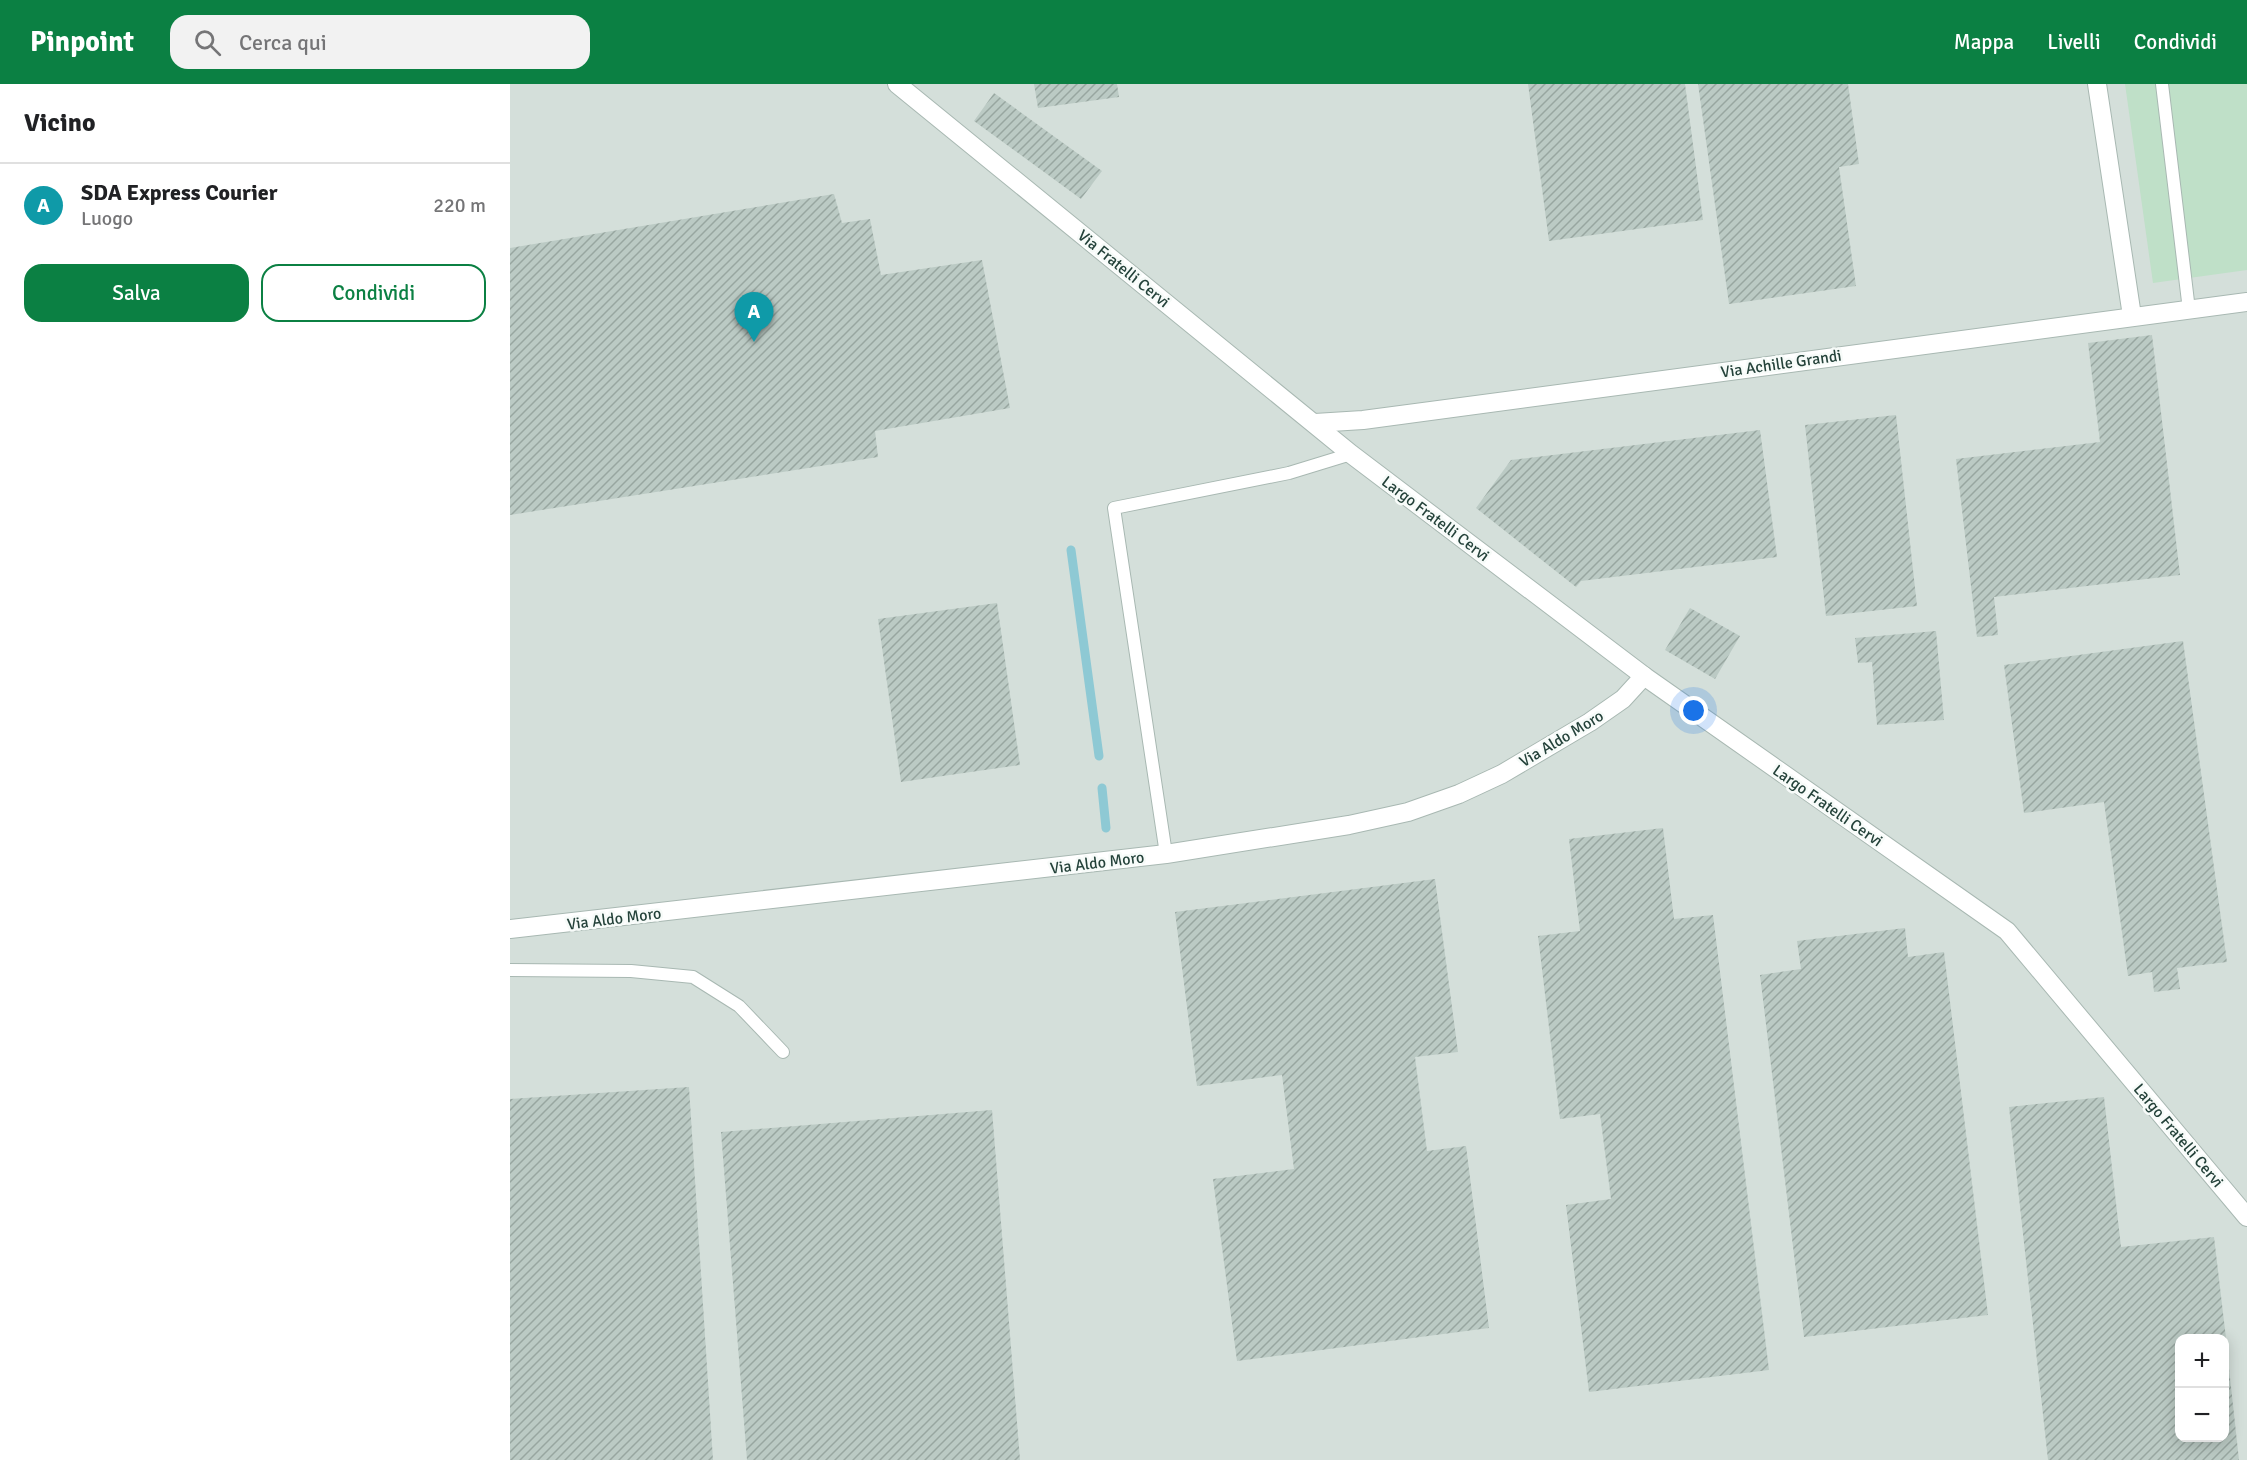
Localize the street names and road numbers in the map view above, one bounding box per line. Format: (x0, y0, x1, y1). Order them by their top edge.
street label: Via Fratelli Cervi (1073, 226, 1173, 312)
street label: Via Achille Grandi (1720, 346, 1843, 382)
street label: Largo Fratelli Cervi (1378, 472, 1493, 566)
street label: Via Aldo Moro (1516, 706, 1607, 772)
street label: Largo Fratelli Cervi (1769, 760, 1886, 851)
street label: Via Aldo Moro (1049, 847, 1145, 879)
street label: Via Aldo Moro (566, 903, 662, 935)
street label: Largo Fratelli Cervi (2129, 1079, 2228, 1192)

